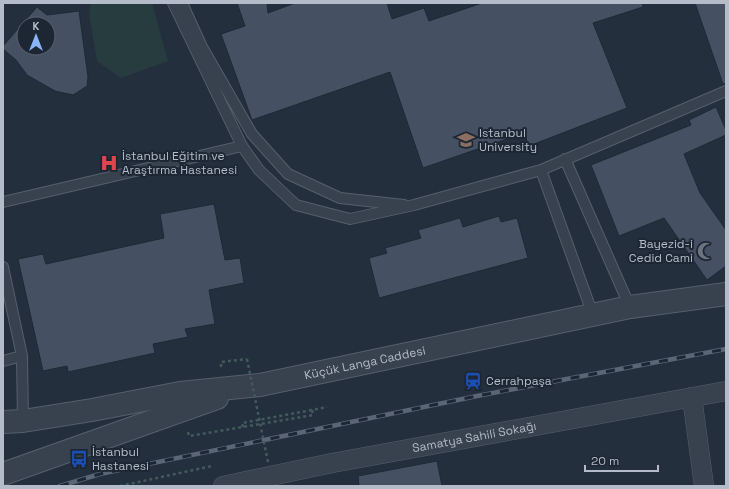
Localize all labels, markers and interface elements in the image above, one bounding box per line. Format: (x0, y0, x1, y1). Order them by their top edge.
north arrow (16, 16, 56, 56)
text: K (33, 19, 40, 33)
place label: Istanbul University (479, 125, 537, 155)
school or university icon: Istanbul University (456, 130, 476, 150)
place label: İstanbul Eğitim ve Araştırma Hastanesi (122, 148, 237, 178)
hospital icon: İstanbul Eğitim ve Araştırma Hastanesi (99, 153, 119, 173)
place label: Bayezid-i Cedid Cami (629, 236, 693, 266)
mosque icon: Bayezid-i Cedid Cami (696, 241, 716, 261)
street label: Küçük Langa Caddesi (303, 342, 427, 383)
station icon: Cerrahpaşa (463, 371, 483, 391)
place label: Cerrahpaşa (486, 373, 552, 389)
street label: Samatya Sahili Sokağı (411, 418, 538, 456)
place label: İstanbul Hastanesi (92, 444, 149, 474)
scale bar (585, 447, 658, 473)
bus stop icon: İstanbul Hastanesi (69, 449, 89, 469)
text: 20 m (591, 453, 619, 469)

